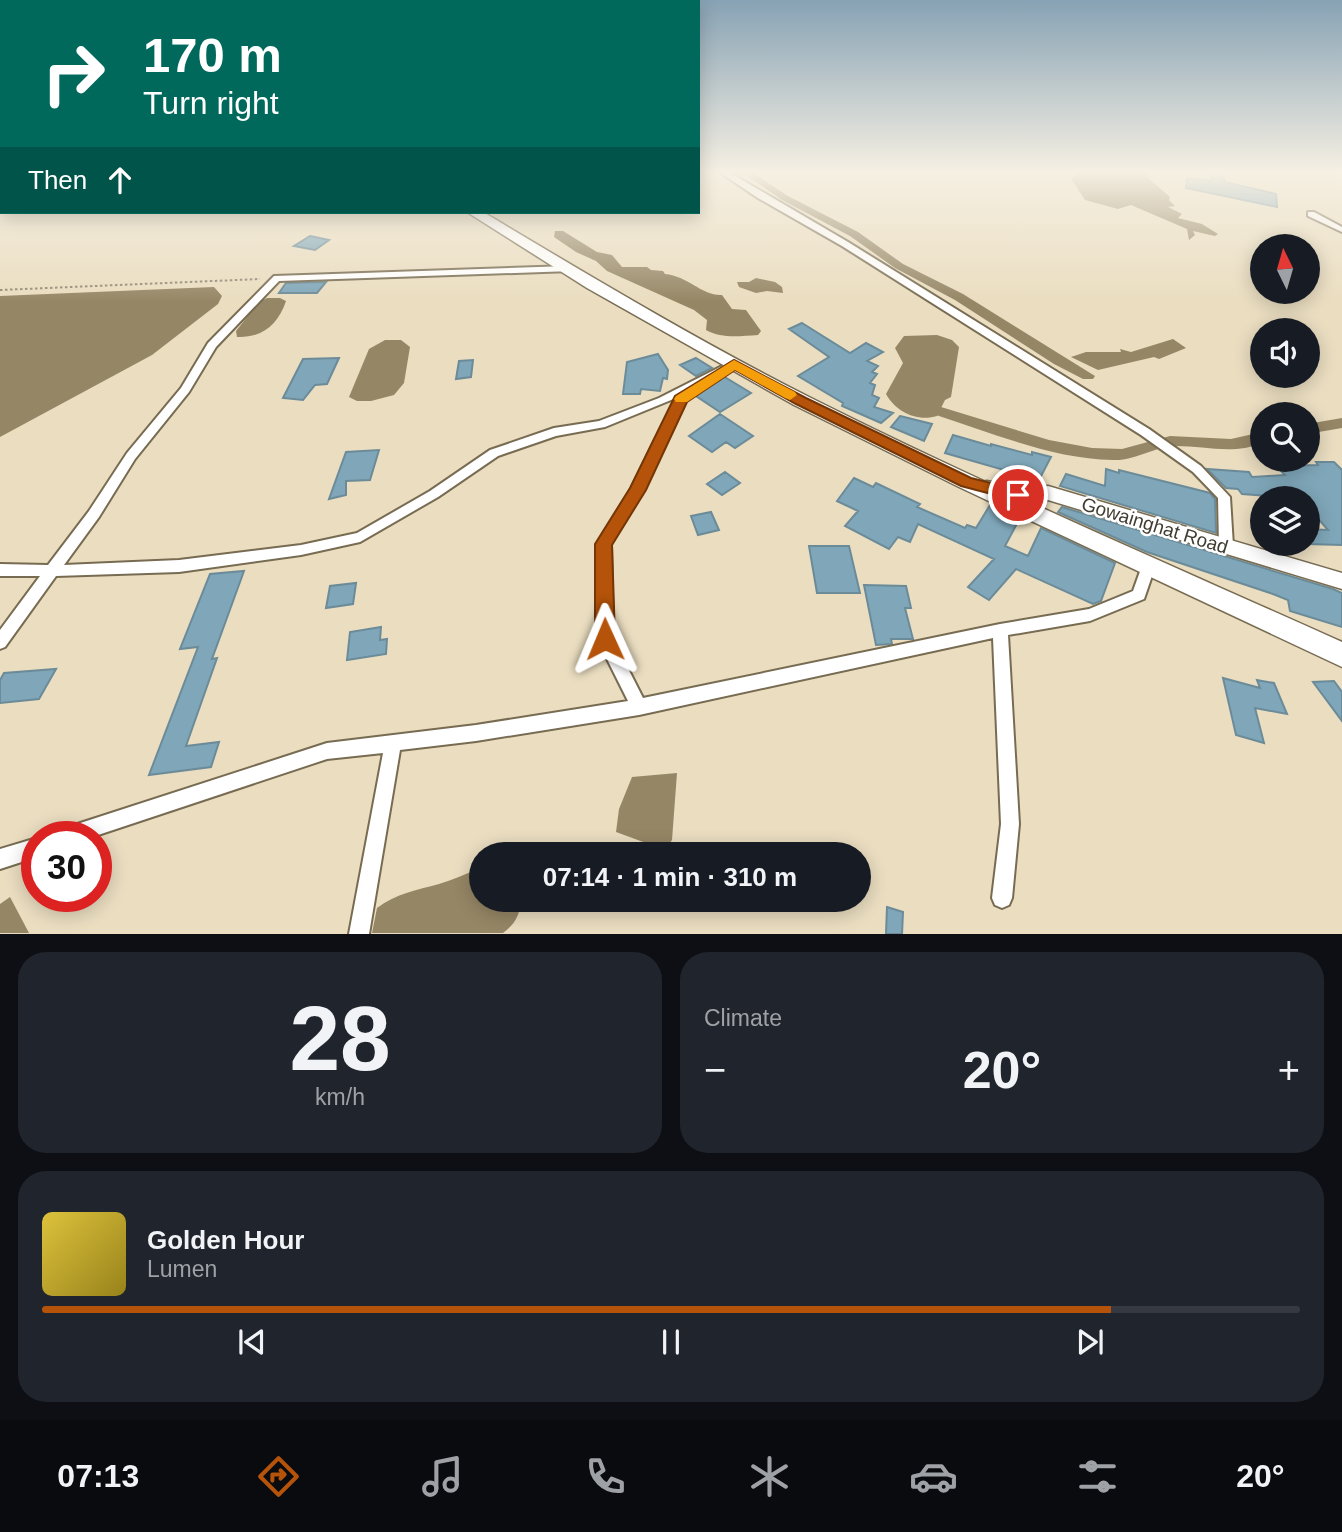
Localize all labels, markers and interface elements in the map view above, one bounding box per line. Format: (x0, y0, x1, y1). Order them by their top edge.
icon: right (28, 28, 119, 119)
text: 170 m (143, 28, 282, 82)
text: Turn right (143, 85, 279, 121)
icon: ahead (101, 161, 139, 199)
text: Then (28, 165, 87, 195)
north arrow (1250, 234, 1320, 304)
map controls (1250, 234, 1320, 556)
button: sound (1250, 318, 1320, 388)
button: search (1250, 402, 1320, 472)
pin (988, 465, 1048, 525)
icon: arrive (999, 476, 1037, 514)
button: layers (1250, 486, 1320, 556)
street label: Gowainghat Road (1079, 493, 1231, 558)
position arrow (568, 602, 642, 676)
speed limit sign: 30 (21, 821, 112, 912)
text: 07:14 · 1 min · 310 m (543, 862, 797, 892)
text: 28 (289, 988, 391, 1089)
text: Climate (704, 1005, 782, 1031)
text: 20° (963, 1041, 1041, 1099)
text: − (704, 1049, 726, 1091)
text: + (1278, 1049, 1300, 1091)
text: km/h (315, 1084, 365, 1110)
text: Golden Hour (147, 1225, 304, 1255)
text: Lumen (147, 1256, 217, 1282)
icon: previous (233, 1323, 271, 1361)
icon: pause (652, 1323, 690, 1361)
icon: next (1071, 1323, 1109, 1361)
icon: directions (254, 1452, 303, 1501)
icon: music (418, 1452, 467, 1501)
icon: phone (581, 1452, 630, 1501)
icon: climate (745, 1452, 794, 1501)
icon: car (909, 1452, 958, 1501)
icon: filters (1073, 1452, 1122, 1501)
text: 07:13 (57, 1458, 139, 1494)
text: 20° (1236, 1458, 1285, 1494)

